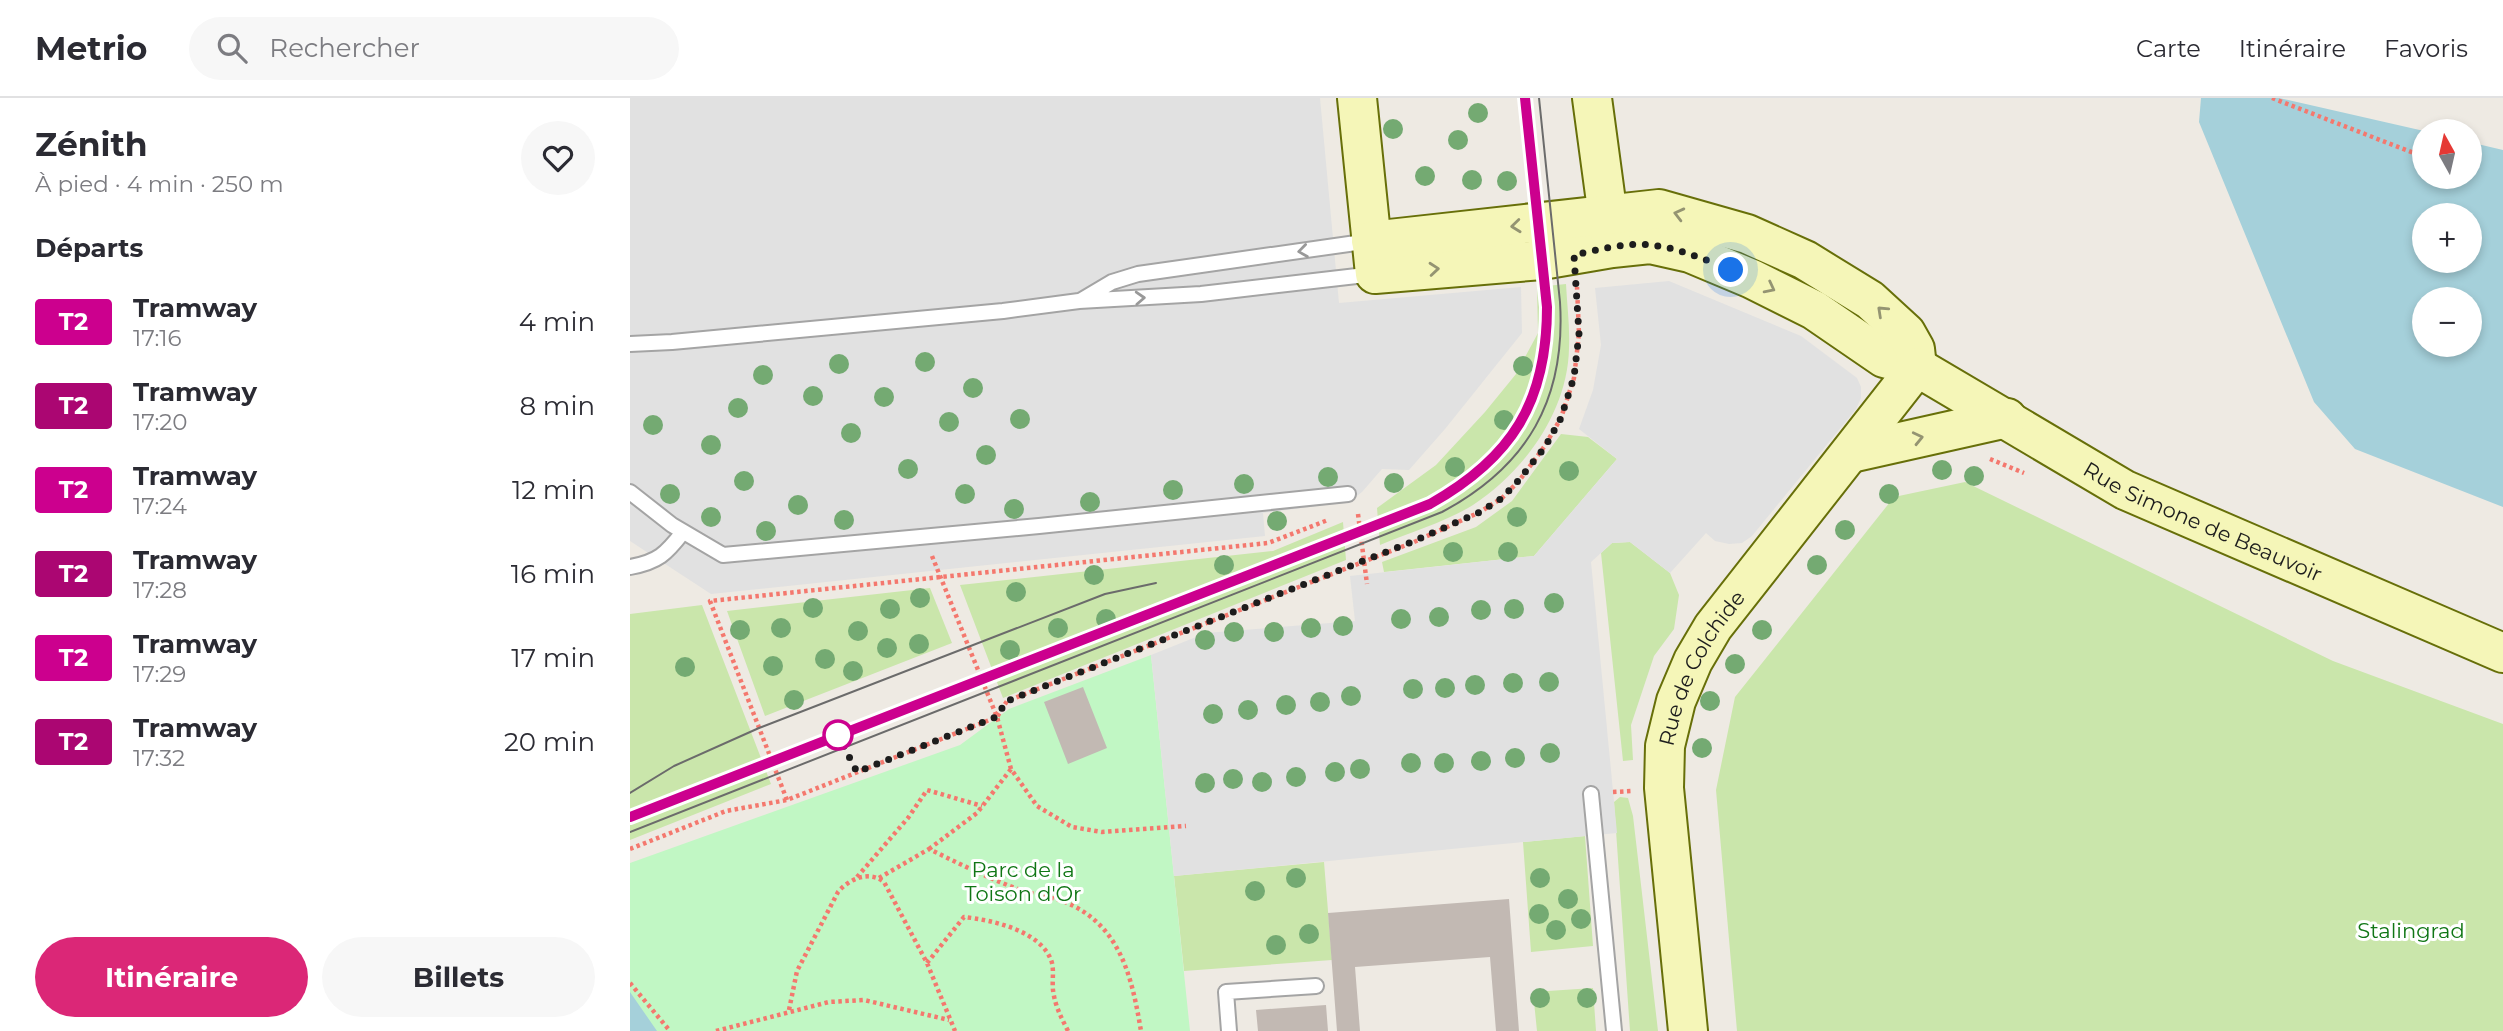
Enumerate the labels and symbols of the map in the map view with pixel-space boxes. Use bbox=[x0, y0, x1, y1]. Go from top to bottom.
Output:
north arrow bbox=[2412, 119, 2482, 189]
one-way arrow bbox=[1673, 207, 1685, 222]
one-way arrow bbox=[1510, 218, 1522, 233]
one-way arrow bbox=[1298, 243, 1309, 258]
your location bbox=[1713, 252, 1748, 287]
one-way arrow bbox=[1429, 262, 1440, 277]
one-way arrow bbox=[1763, 280, 1775, 294]
one-way arrow bbox=[1135, 290, 1146, 305]
one-way arrow bbox=[1877, 307, 1890, 319]
one-way arrow bbox=[1912, 432, 1924, 446]
street label: Rue Simone de Beauvoir bbox=[2079, 456, 2326, 586]
street label: Rue de Colchide bbox=[1653, 585, 1750, 748]
unlabelled marker bbox=[823, 720, 853, 750]
park label: Parc de la Toison d'Or bbox=[965, 857, 1082, 906]
park label: Stalingrad bbox=[2357, 918, 2465, 943]

